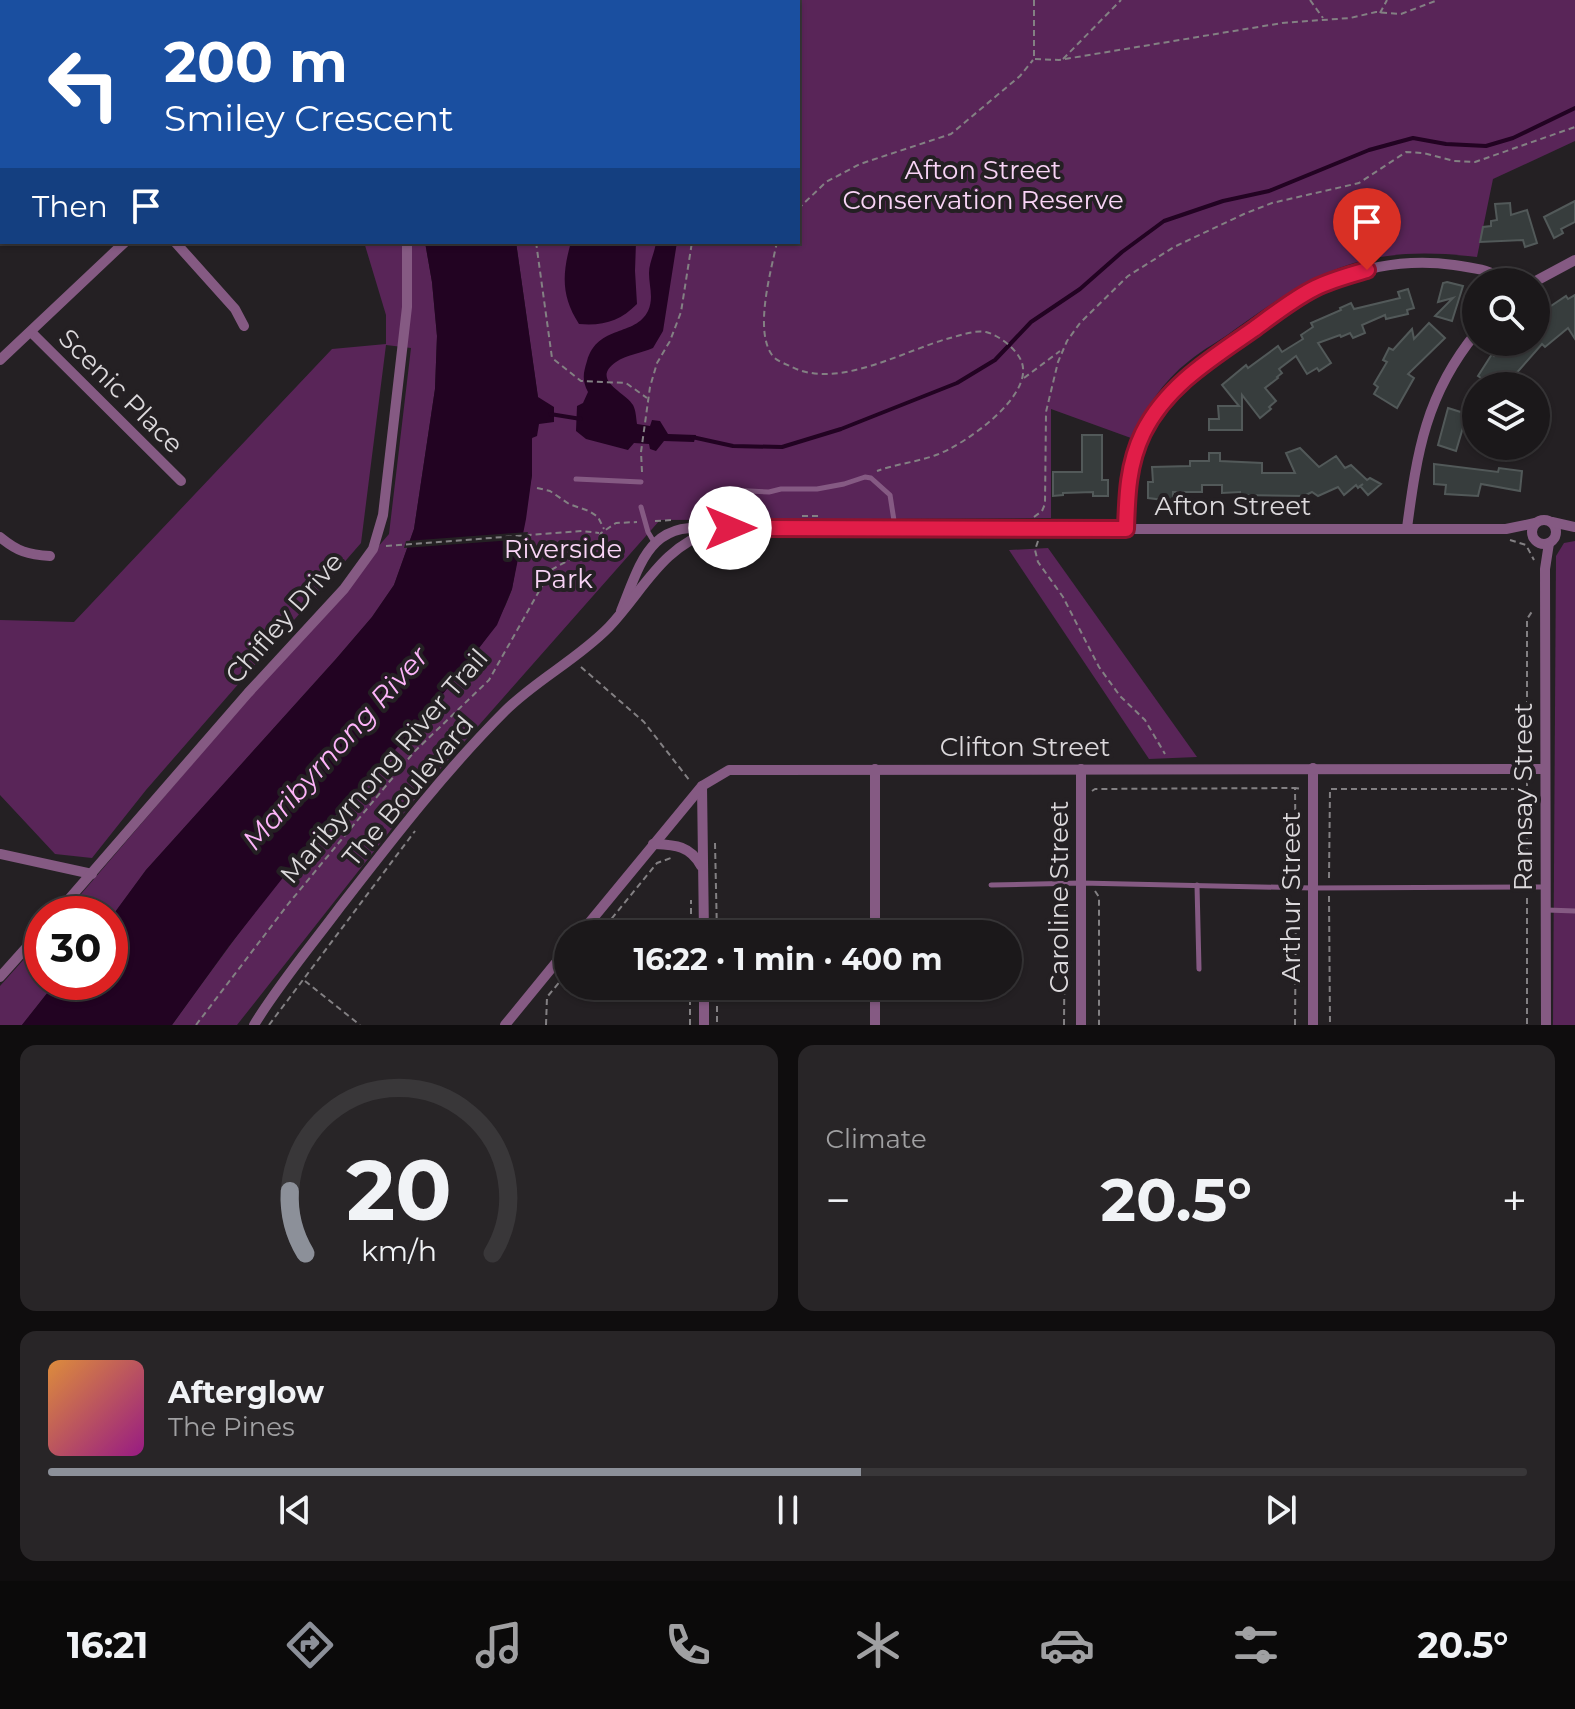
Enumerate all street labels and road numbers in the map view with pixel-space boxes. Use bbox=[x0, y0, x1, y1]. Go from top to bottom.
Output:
street label: Scenic Place bbox=[52, 322, 190, 460]
street label: Afton Street bbox=[1155, 490, 1311, 522]
street label: Chifley Drive bbox=[218, 546, 350, 690]
street label: Maribyrnong River Trail bbox=[273, 642, 495, 890]
street label: Ramsay Street bbox=[1507, 703, 1539, 891]
street label: The Boulevard bbox=[335, 709, 481, 873]
street label: Clifton Street bbox=[940, 731, 1110, 763]
street label: Caroline Street bbox=[1043, 801, 1075, 993]
street label: Arthur Street bbox=[1275, 812, 1307, 982]

